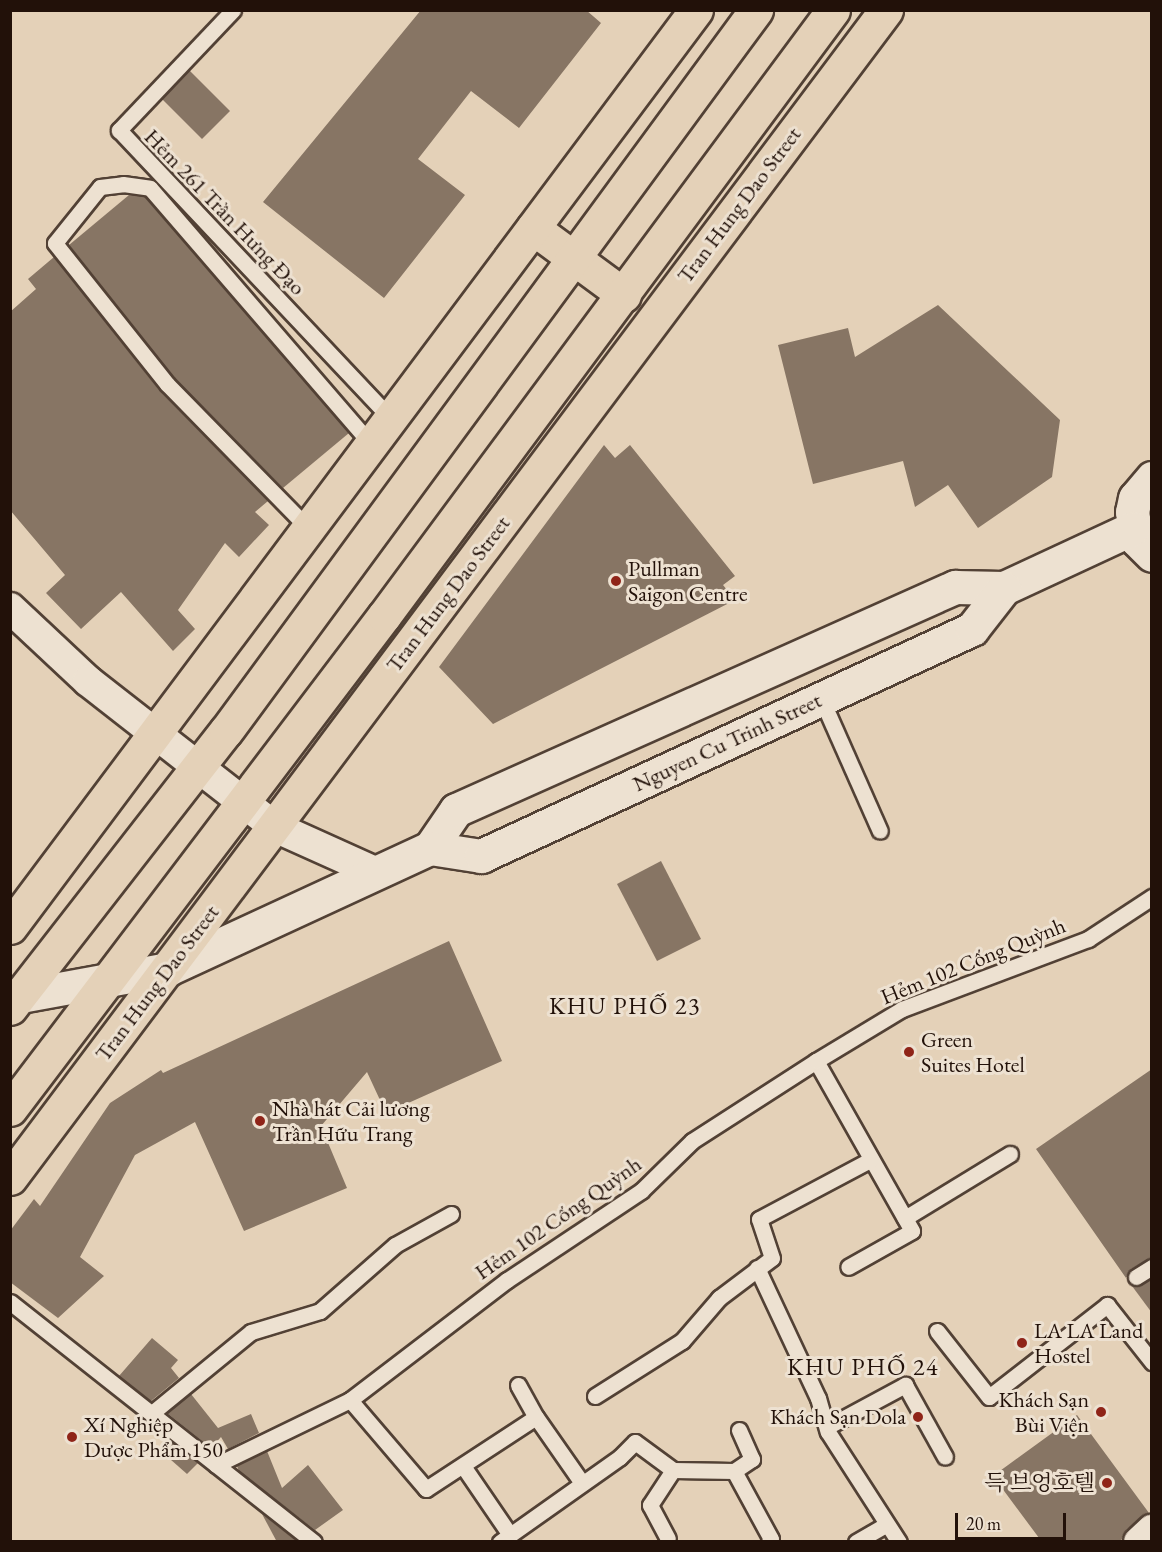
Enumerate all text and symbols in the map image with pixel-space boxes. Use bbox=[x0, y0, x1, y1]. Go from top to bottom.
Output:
street label: Tran Hung Dao Street bbox=[672, 122, 806, 288]
street label: Hẻm 261 Trần Hưng Đạo bbox=[139, 123, 311, 301]
street label: Tran Hung Dao Street bbox=[381, 511, 515, 677]
place label: Pullman Saigon Centre bbox=[628, 555, 748, 606]
marker: Pullman Saigon Centre bbox=[609, 574, 623, 588]
street label: Nguyen Cu Trinh Street bbox=[629, 687, 825, 797]
street label: Tran Hung Dao Street bbox=[90, 900, 224, 1066]
street label: Hẻm 102 Cống Quỳnh bbox=[877, 912, 1069, 1010]
district label: KHU PHỐ 23 bbox=[549, 992, 701, 1020]
place label: Green Suites Hotel bbox=[921, 1026, 1025, 1078]
marker: Green Suites Hotel bbox=[902, 1045, 916, 1059]
place label: Nhà hát Cải lương Trần Hữu Trang bbox=[272, 1095, 429, 1146]
marker: Nhà hát Cải lương Trần Hữu Trang bbox=[253, 1114, 267, 1128]
street label: Hẻm 102 Cống Quỳnh bbox=[470, 1151, 646, 1285]
place label: LA LA Land Hostel bbox=[1034, 1317, 1143, 1368]
marker: LA LA Land Hostel bbox=[1015, 1336, 1029, 1350]
district label: KHU PHỐ 24 bbox=[787, 1353, 939, 1381]
place label: Khách Sạn Bùi Viện bbox=[999, 1386, 1089, 1438]
place label: Khách Sạn Dola bbox=[770, 1404, 906, 1430]
marker: Khách Sạn Bùi Viện bbox=[1094, 1405, 1108, 1419]
marker: Khách Sạn Dola bbox=[911, 1410, 925, 1424]
place label: Xí Nghiệp Dược Phẩm 150 bbox=[84, 1411, 223, 1462]
marker: Xí Nghiệp Dược Phẩm 150 bbox=[65, 1430, 79, 1444]
place label: 득 브엉호텔 bbox=[984, 1470, 1095, 1496]
marker: 득 브엉호텔 bbox=[1100, 1476, 1114, 1490]
scale bar bbox=[958, 1501, 1069, 1539]
text: 20 m bbox=[966, 1512, 1001, 1535]

